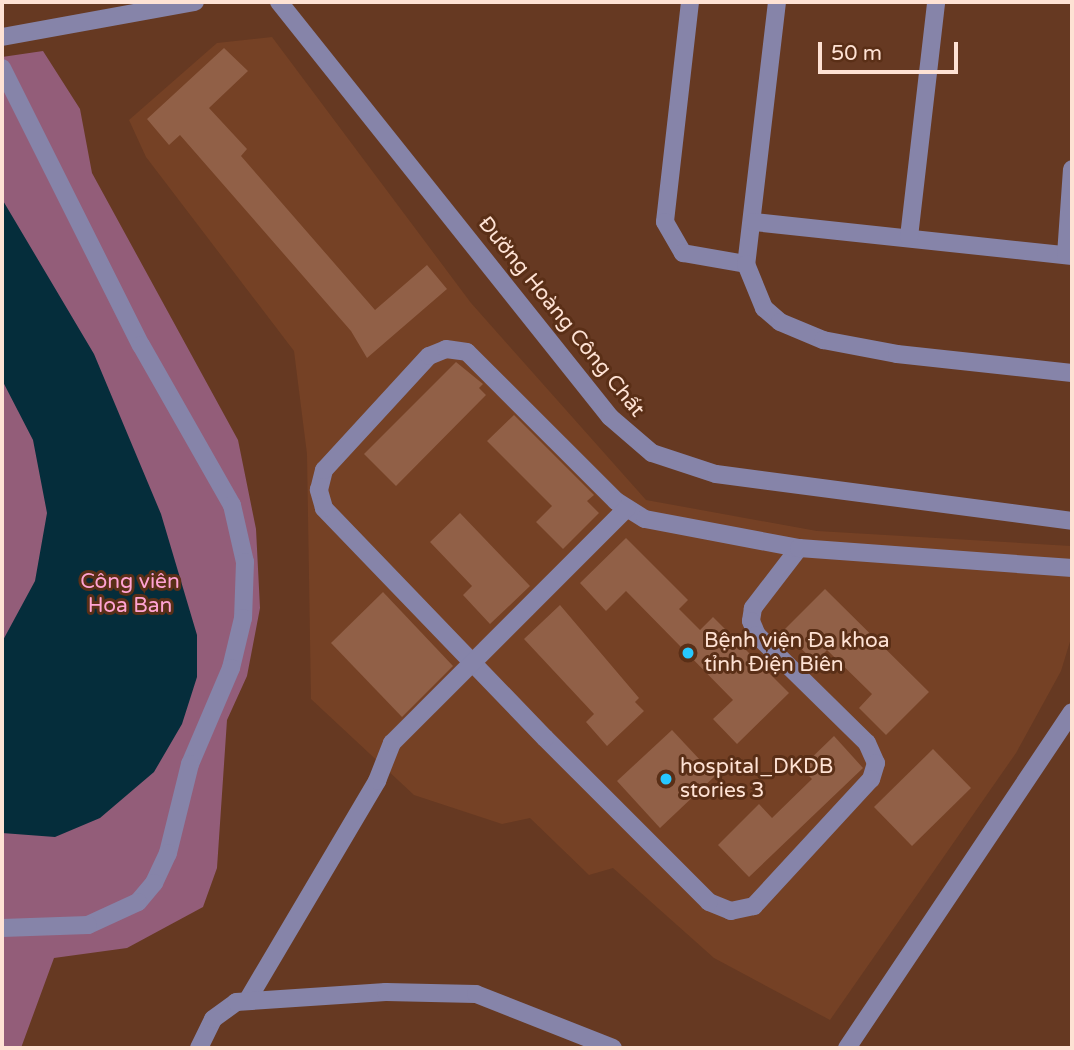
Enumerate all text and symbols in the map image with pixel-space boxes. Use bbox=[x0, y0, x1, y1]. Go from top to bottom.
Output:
scale bar bbox=[822, 28, 962, 72]
text: 50 m bbox=[831, 41, 882, 66]
street label: Đường Hoàng Công Chất bbox=[473, 212, 649, 422]
park label: Công viên Hoa Ban bbox=[80, 569, 180, 619]
place label: Bệnh viện Đa khoa tỉnh Điện Biên bbox=[704, 628, 890, 678]
marker: Bệnh viện Đa khoa tỉnh Điện Biên bbox=[678, 643, 698, 663]
place label: hospital_DKDB stories 3 bbox=[680, 754, 833, 804]
marker: hospital_DKDB stories 3 bbox=[658, 771, 674, 787]

